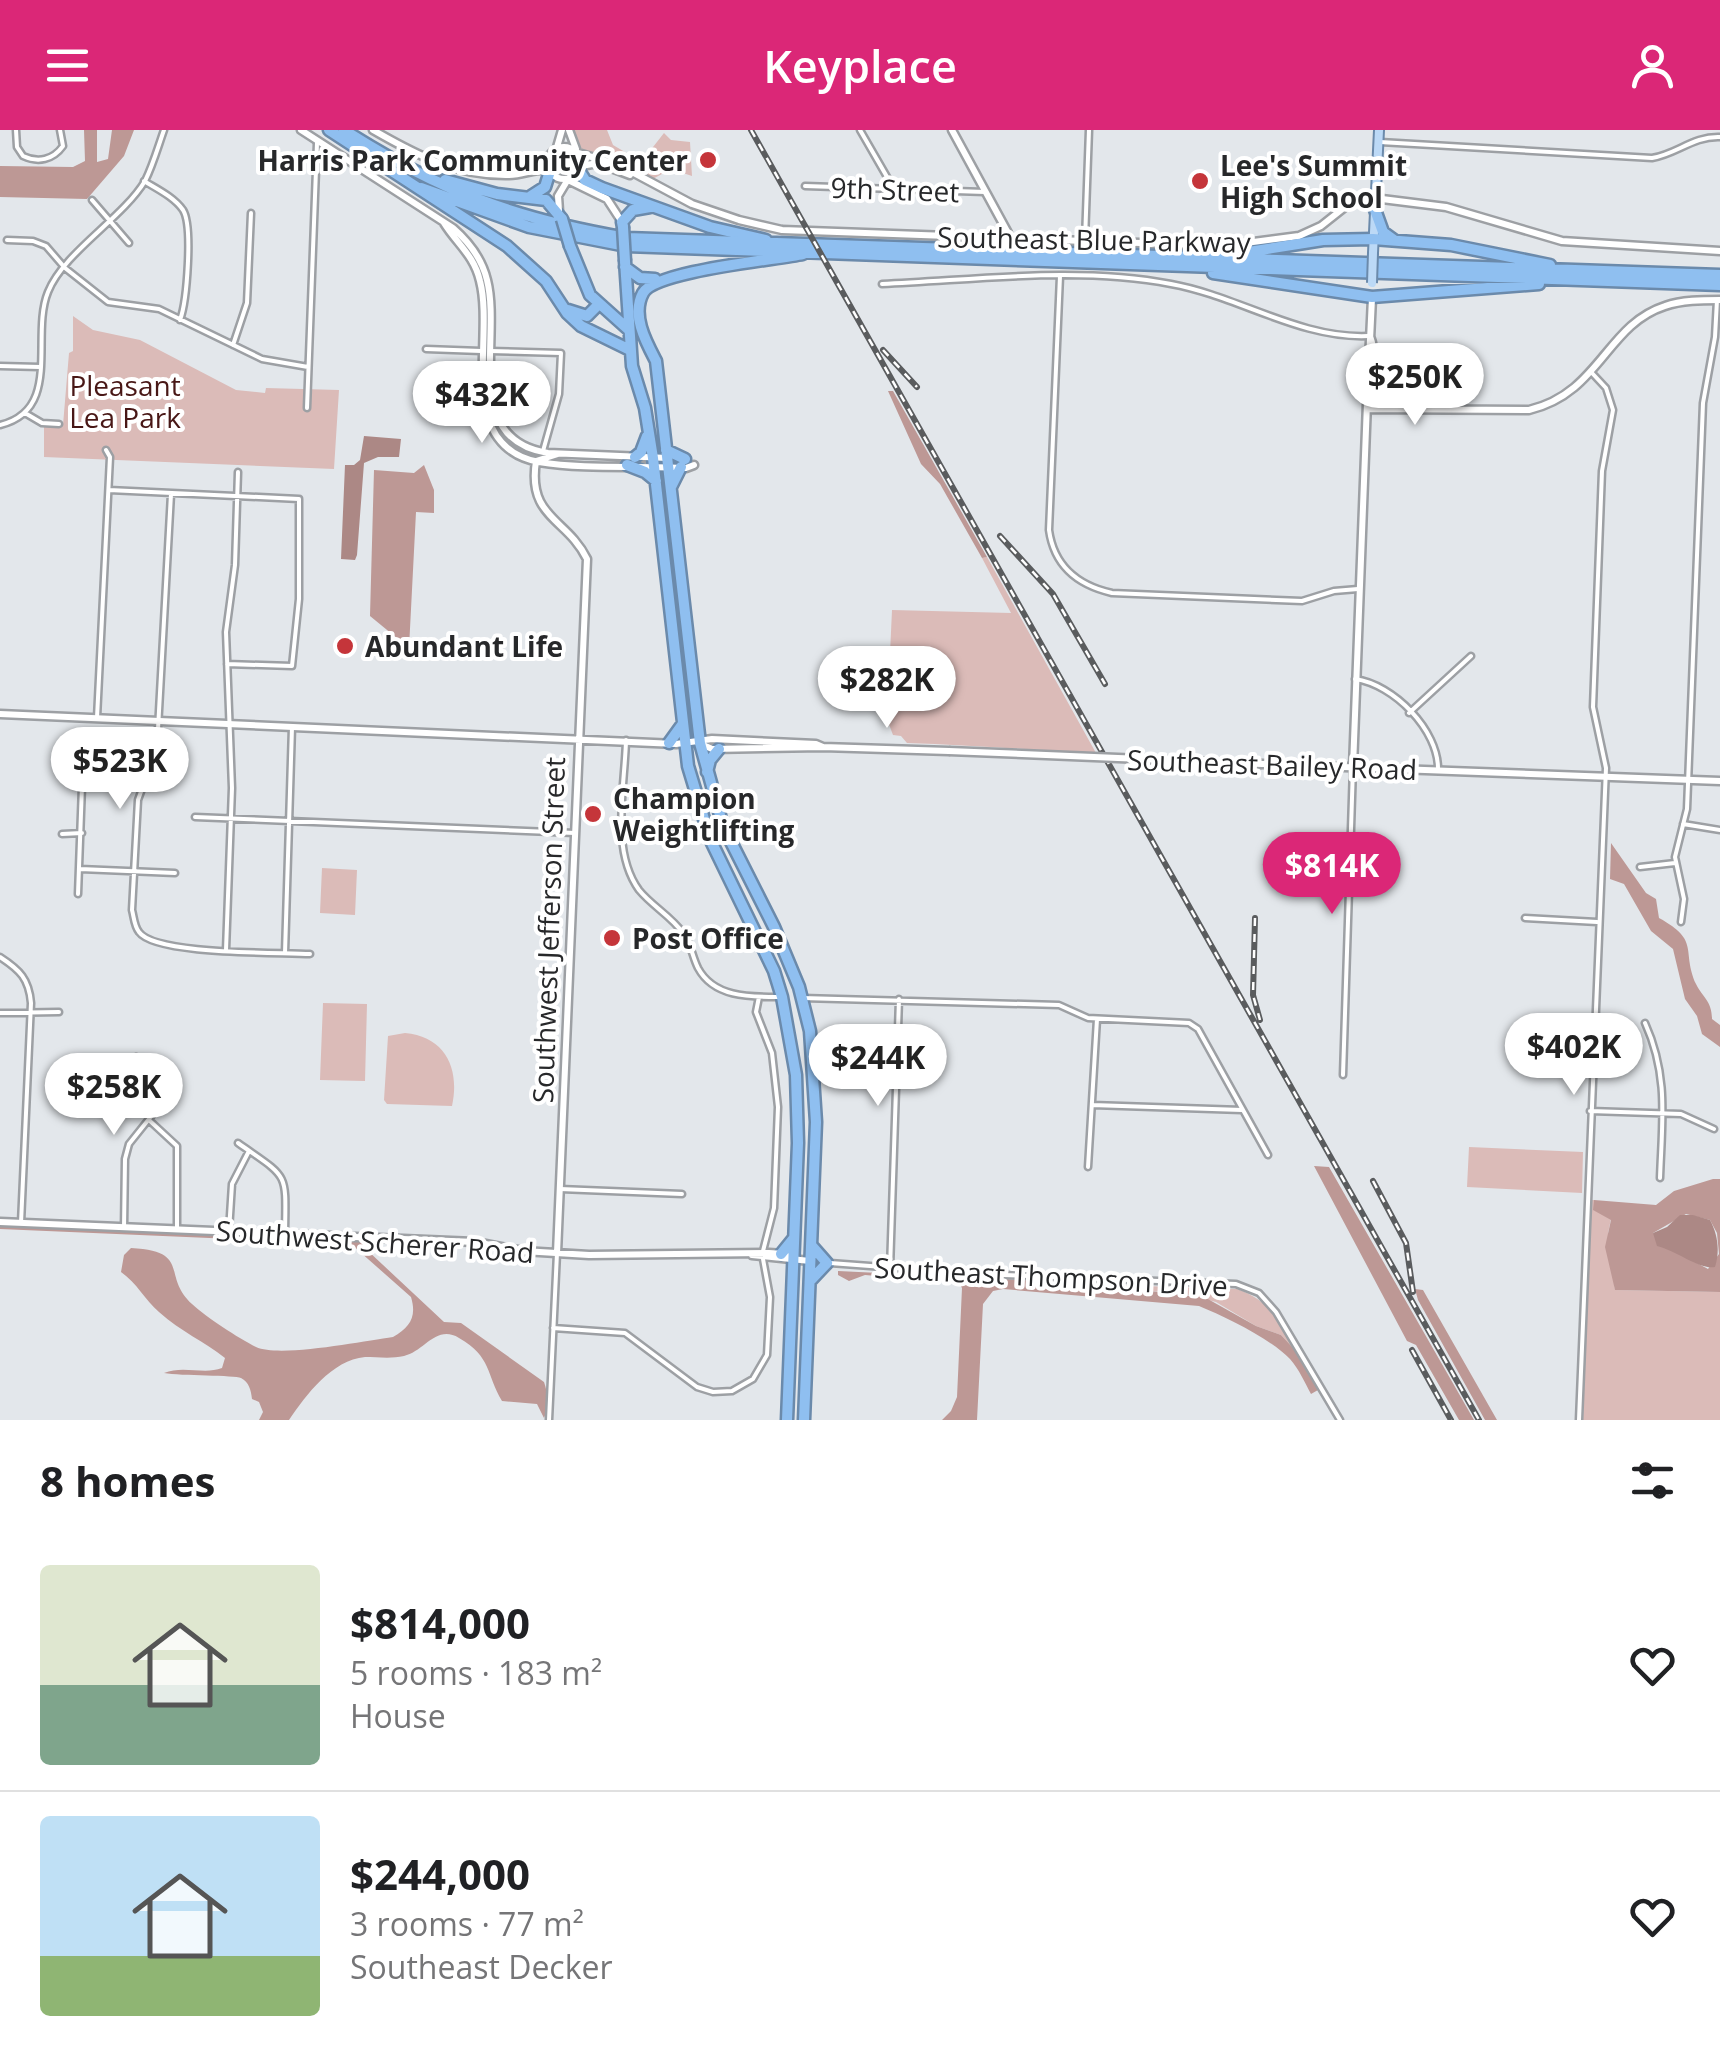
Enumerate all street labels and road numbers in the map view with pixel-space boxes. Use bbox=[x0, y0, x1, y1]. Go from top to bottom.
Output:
street label: 9th Street bbox=[830, 168, 960, 210]
street label: Southeast Blue Parkway bbox=[937, 217, 1252, 261]
street label: Southeast Bailey Road bbox=[1126, 740, 1418, 788]
street label: Southwest Jefferson Street bbox=[523, 756, 573, 1104]
street label: Southwest Scherer Road bbox=[215, 1211, 535, 1271]
street label: Southeast Thompson Drive bbox=[873, 1248, 1229, 1304]

